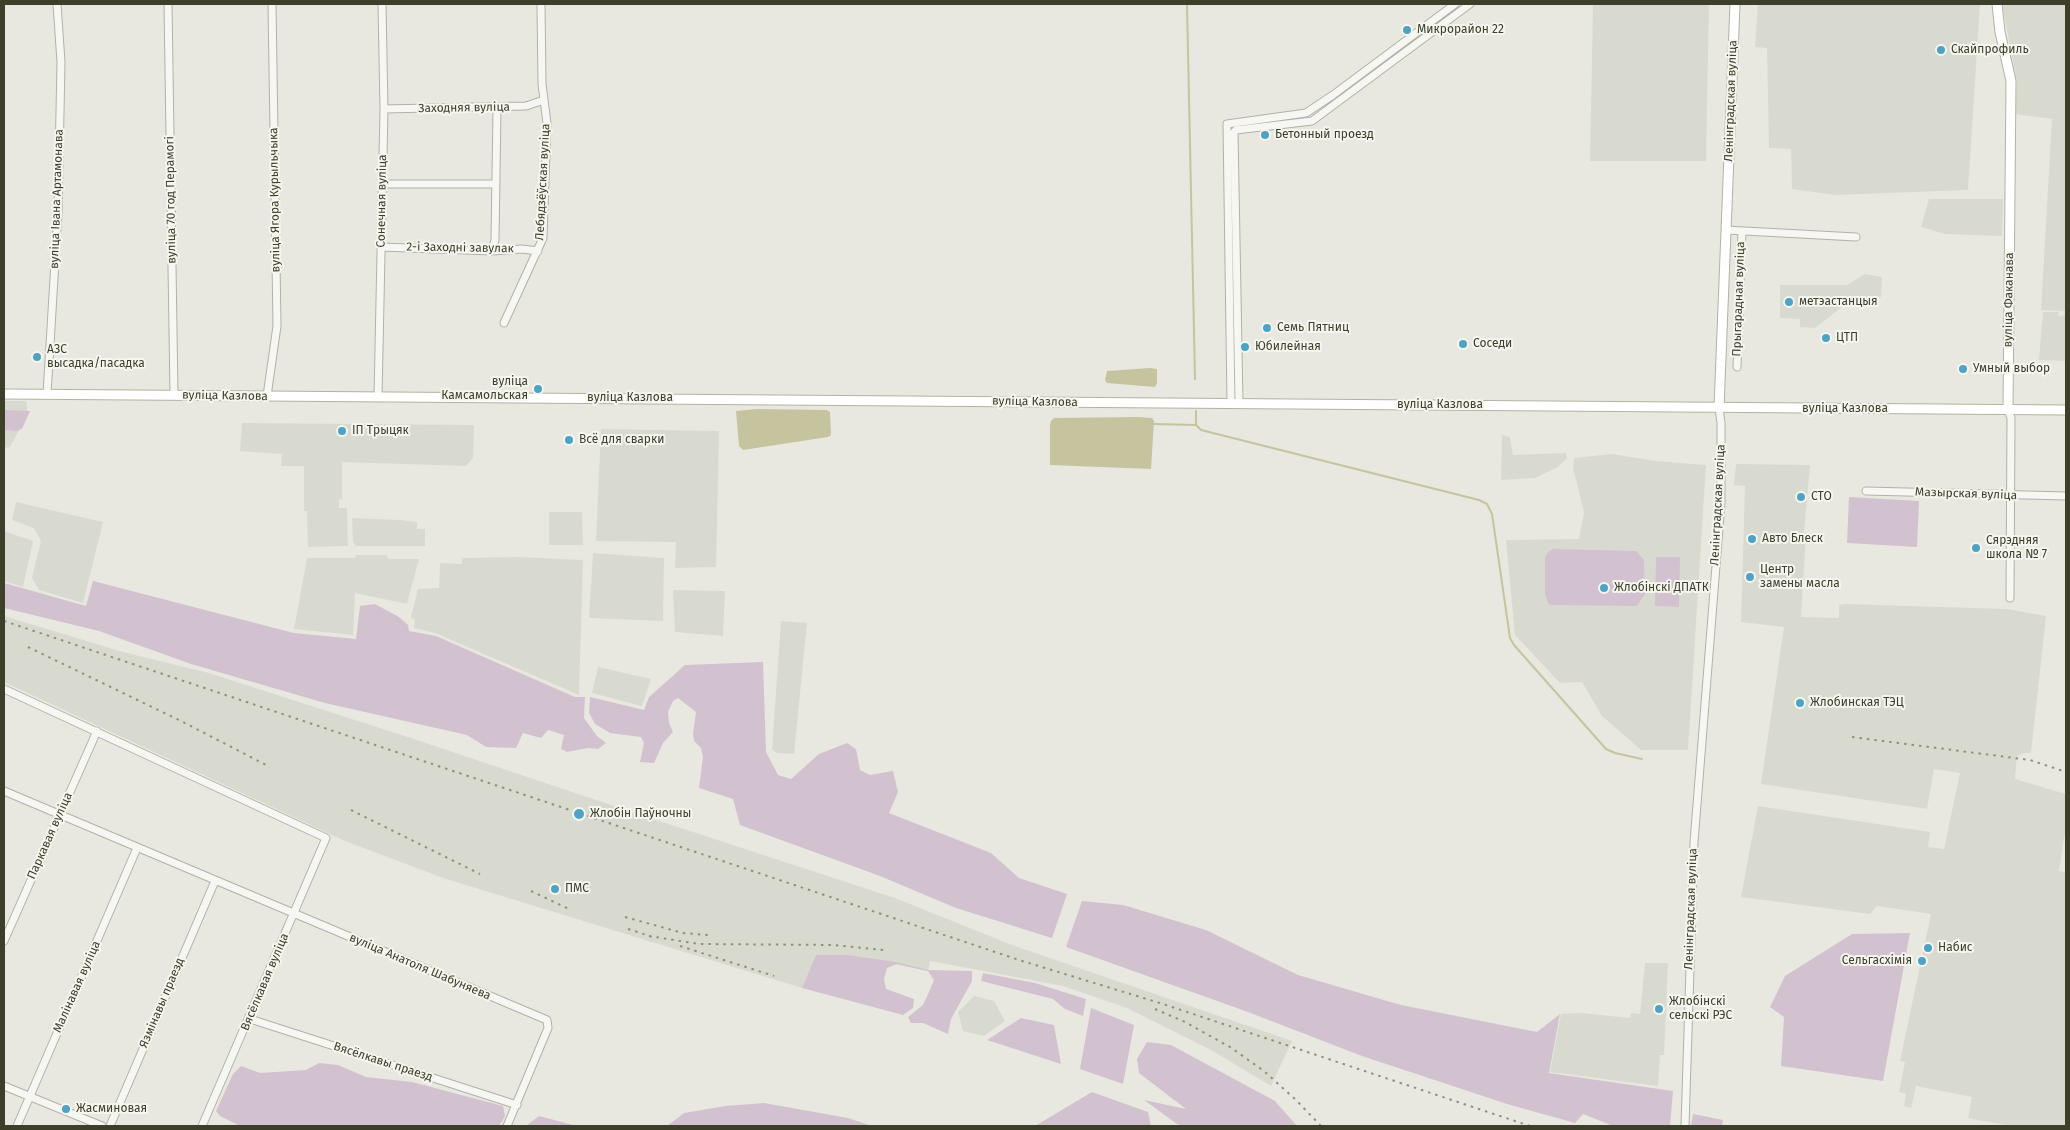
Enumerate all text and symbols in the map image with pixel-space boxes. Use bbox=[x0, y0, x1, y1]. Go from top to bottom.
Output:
place label: Микрорайон 22 bbox=[1417, 23, 1504, 37]
marker: Микрорайон 22 bbox=[1401, 24, 1413, 36]
street label: Ленінградская вуліца bbox=[1722, 40, 1740, 162]
place label: Скайпрофиль bbox=[1951, 43, 2029, 57]
marker: Скайпрофиль bbox=[1935, 44, 1947, 56]
street label: Заходняя вуліца bbox=[418, 100, 510, 116]
street label: Лебядзёўская вуліца bbox=[533, 123, 553, 241]
street label: вуліца Ягора Курыльчыка bbox=[267, 127, 283, 273]
place label: Бетонный проезд bbox=[1275, 128, 1374, 142]
street label: вуліца Івана Артамонава bbox=[47, 129, 67, 269]
marker: Бетонный проезд bbox=[1259, 129, 1271, 141]
street label: вуліца 70 год Перамогі bbox=[163, 136, 179, 264]
street label: Сонечная вуліца bbox=[374, 154, 390, 248]
street label: 2-і Заходні завулак bbox=[406, 240, 514, 256]
street label: Прыгарадная вуліца bbox=[1730, 241, 1748, 357]
street label: вуліца Факанава bbox=[2001, 252, 2017, 348]
place label: метэастанцыя bbox=[1799, 295, 1878, 309]
marker: метэастанцыя bbox=[1783, 296, 1795, 308]
place label: Семь Пятниц bbox=[1277, 321, 1349, 335]
marker: Семь Пятниц bbox=[1261, 322, 1273, 334]
place label: ЦТП bbox=[1836, 331, 1858, 345]
marker: ЦТП bbox=[1820, 332, 1832, 344]
place label: Соседи bbox=[1473, 337, 1512, 351]
marker: Соседи bbox=[1457, 338, 1469, 350]
place label: Юбилейная bbox=[1255, 340, 1321, 354]
marker: Юбилейная bbox=[1239, 341, 1251, 353]
place label: АЗС высадка/пасадка bbox=[47, 343, 145, 371]
marker: АЗС высадка/пасадка bbox=[31, 351, 43, 363]
place label: Умный выбор bbox=[1973, 362, 2050, 376]
marker: Умный выбор bbox=[1957, 363, 1969, 375]
place label: вуліца Камсамольская bbox=[441, 375, 528, 403]
marker: вуліца Камсамольская bbox=[532, 383, 544, 395]
street label: вуліца Казлова bbox=[182, 388, 268, 404]
street label: вуліца Казлова bbox=[587, 391, 673, 405]
street label: вуліца Казлова bbox=[992, 394, 1078, 410]
street label: вуліца Казлова bbox=[1397, 398, 1483, 412]
street label: вуліца Казлова bbox=[1802, 402, 1888, 416]
place label: ІП Трыцяк bbox=[352, 424, 409, 438]
marker: ІП Трыцяк bbox=[336, 425, 348, 437]
place label: Всё для сварки bbox=[579, 433, 664, 447]
marker: Всё для сварки bbox=[563, 434, 575, 446]
street label: Ленінградская вуліца bbox=[1708, 444, 1728, 566]
street label: Мазырская вуліца bbox=[1915, 485, 2017, 503]
place label: СТО bbox=[1811, 490, 1832, 504]
marker: СТО bbox=[1795, 491, 1807, 503]
place label: Авто Блеск bbox=[1762, 532, 1823, 546]
marker: Авто Блеск bbox=[1746, 533, 1758, 545]
place label: Сярэдняя школа № 7 bbox=[1986, 534, 2047, 562]
marker: Сярэдняя школа № 7 bbox=[1970, 542, 1982, 554]
place label: Центр замены масла bbox=[1760, 563, 1840, 591]
marker: Центр замены масла bbox=[1744, 571, 1756, 583]
place label: Жлобінскі ДПАТК bbox=[1614, 581, 1709, 595]
marker: Жлобінскі ДПАТК bbox=[1598, 582, 1610, 594]
place label: Жлобинская ТЭЦ bbox=[1810, 696, 1904, 710]
marker: Жлобинская ТЭЦ bbox=[1794, 697, 1806, 709]
street label: Паркавая вуліца bbox=[24, 790, 76, 882]
marker: Жлобін Паўночны bbox=[572, 807, 586, 821]
place label: Жлобін Паўночны bbox=[590, 807, 691, 821]
street label: Ленінградская вуліца bbox=[1682, 848, 1700, 970]
place label: ПМС bbox=[565, 882, 589, 896]
marker: ПМС bbox=[549, 883, 561, 895]
street label: Вясёлкавая вуліца bbox=[238, 931, 292, 1033]
street label: вуліца Анатоля Шабуняева bbox=[347, 931, 493, 1003]
street label: Малінавая вуліца bbox=[50, 939, 104, 1035]
place label: Набис bbox=[1938, 941, 1973, 955]
marker: Набис bbox=[1922, 942, 1934, 954]
place label: Сельгасхімія bbox=[1842, 954, 1912, 968]
marker: Сельгасхімія bbox=[1916, 955, 1928, 967]
street label: Язмінавы праезд bbox=[137, 956, 187, 1050]
place label: Жлобінскі сельскі РЭС bbox=[1669, 995, 1732, 1023]
marker: Жлобінскі сельскі РЭС bbox=[1653, 1003, 1665, 1015]
street label: Вясёлкавы праезд bbox=[332, 1039, 434, 1085]
place label: Жасминовая bbox=[76, 1102, 147, 1116]
marker: Жасминовая bbox=[60, 1103, 72, 1115]

